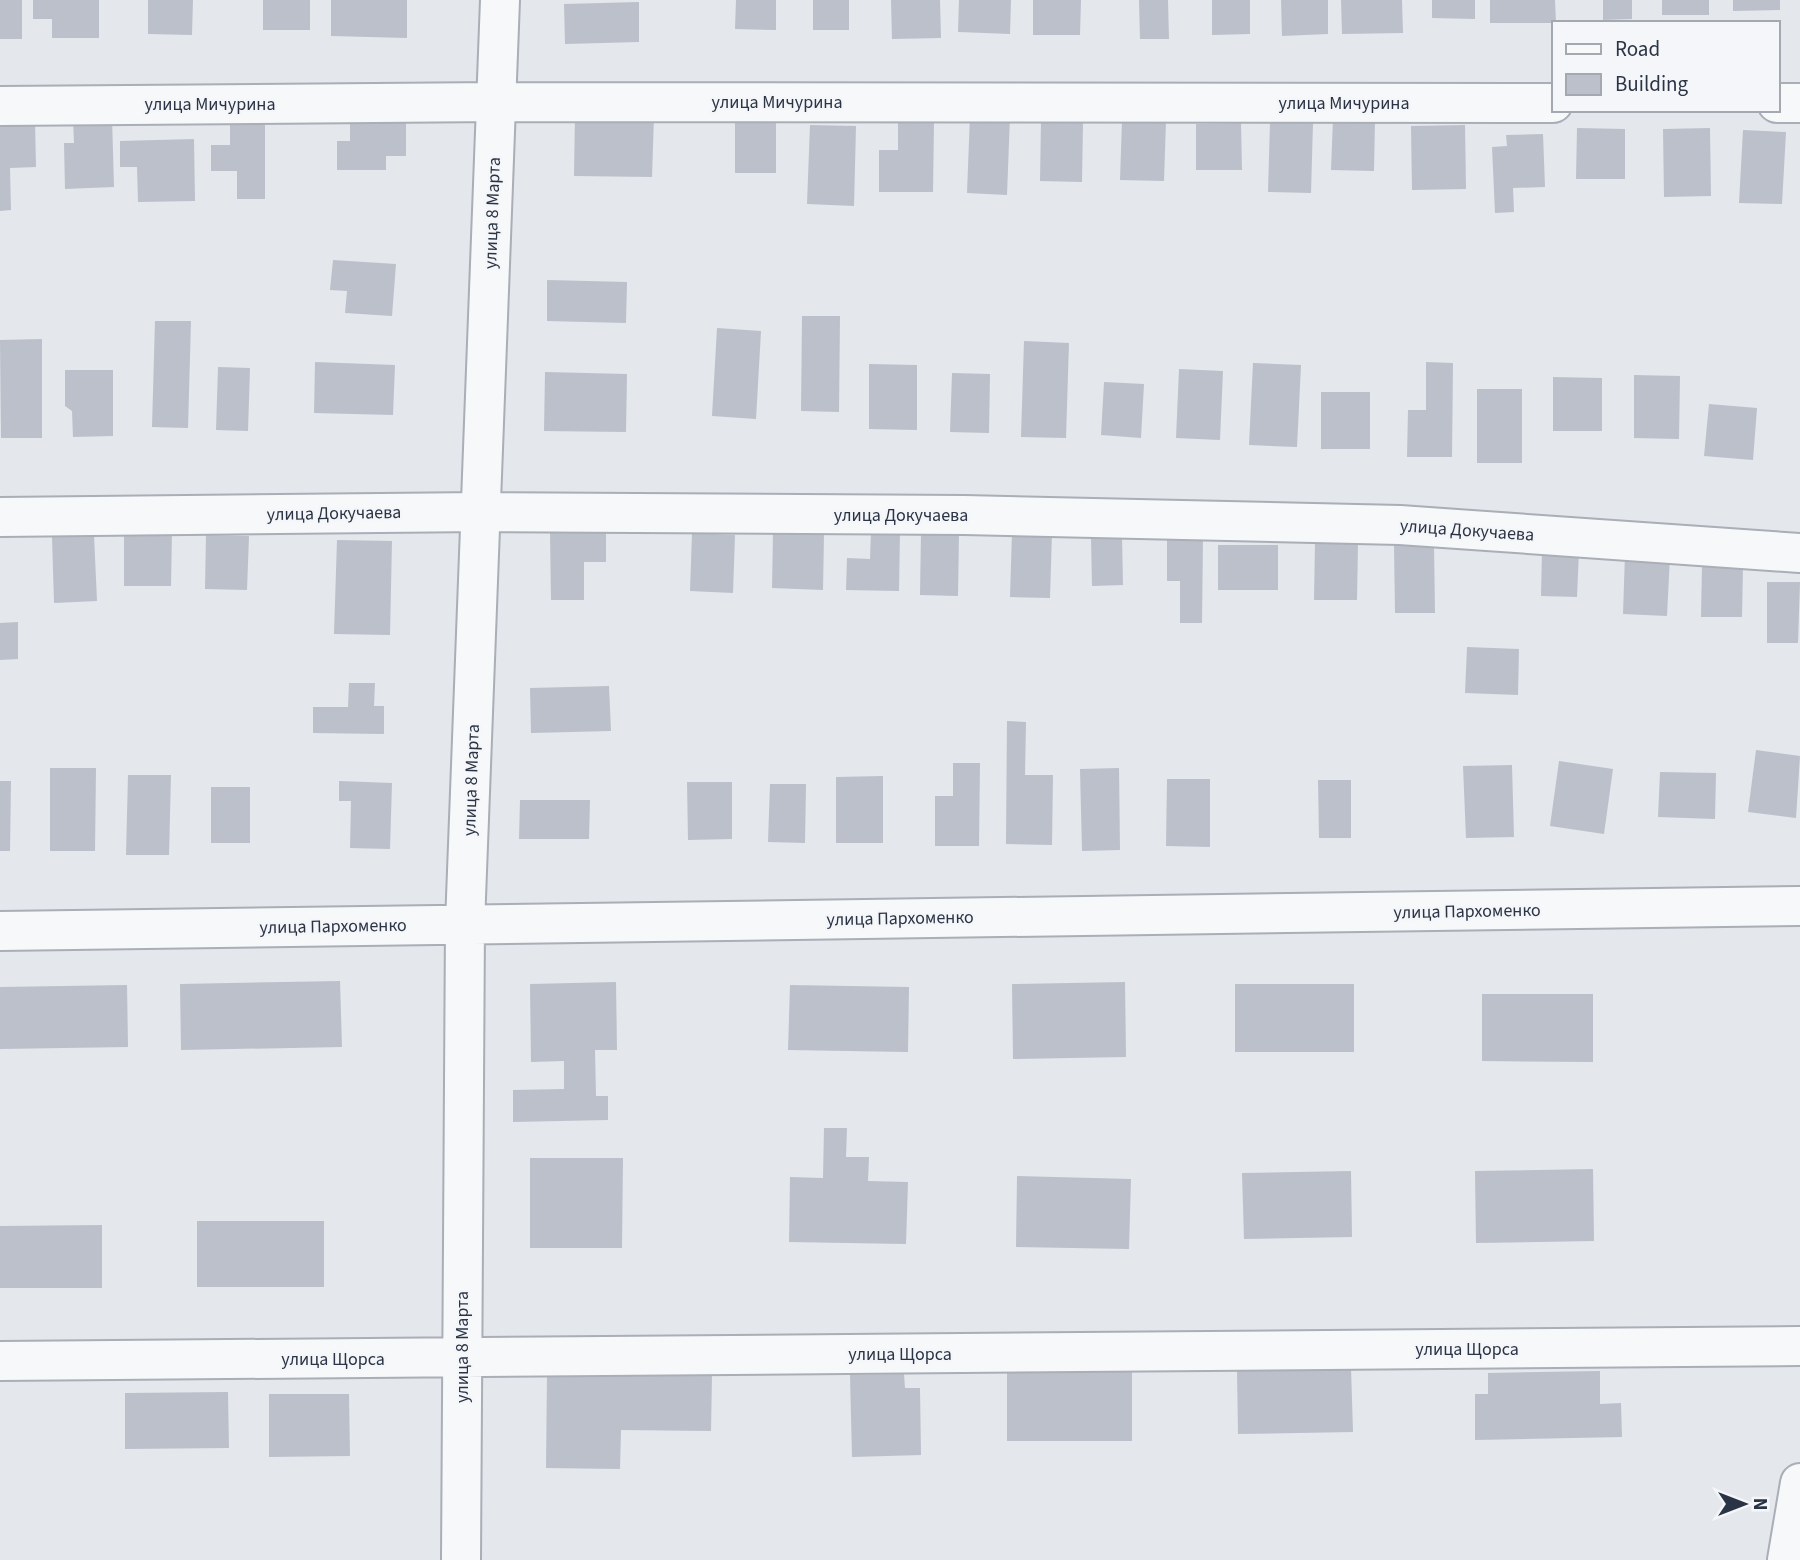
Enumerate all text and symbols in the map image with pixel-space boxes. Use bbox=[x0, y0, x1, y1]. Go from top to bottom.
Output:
legend bbox=[1552, 21, 1779, 112]
text: Road bbox=[1615, 34, 1660, 64]
text: Building bbox=[1615, 69, 1689, 99]
street label: улица Мичурина bbox=[711, 90, 843, 115]
street label: улица Мичурина bbox=[1278, 91, 1410, 116]
street label: улица Мичурина bbox=[144, 92, 276, 117]
street label: улица 8 Марта bbox=[478, 157, 507, 269]
street label: улица Докучаева bbox=[266, 500, 402, 527]
street label: улица Докучаева bbox=[834, 503, 968, 528]
street label: улица Докучаева bbox=[1399, 513, 1535, 548]
street label: улица 8 Марта bbox=[457, 724, 486, 836]
street label: улица Пархоменко bbox=[1393, 898, 1541, 925]
street label: улица Пархоменко bbox=[826, 905, 974, 932]
street label: улица Пархоменко bbox=[259, 913, 407, 940]
street label: улица 8 Марта bbox=[450, 1291, 475, 1403]
street label: улица Щорса bbox=[1415, 1337, 1519, 1362]
street label: улица Щорса bbox=[848, 1342, 952, 1367]
street label: улица Щорса bbox=[281, 1347, 385, 1372]
north arrow bbox=[1709, 1469, 1779, 1539]
text: N bbox=[1746, 1498, 1773, 1510]

